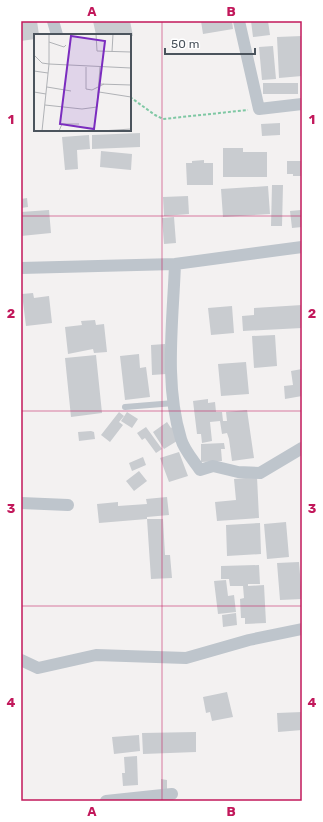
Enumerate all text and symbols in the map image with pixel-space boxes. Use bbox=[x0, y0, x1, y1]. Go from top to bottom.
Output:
text: A bbox=[87, 4, 97, 19]
text: B bbox=[226, 4, 236, 19]
scale bar bbox=[165, 30, 255, 56]
inset map bbox=[34, 34, 131, 131]
text: 50 m bbox=[171, 37, 199, 51]
text: 1 bbox=[8, 112, 14, 127]
text: 1 bbox=[309, 112, 315, 127]
text: 2 bbox=[7, 306, 15, 321]
text: 2 bbox=[308, 306, 316, 321]
text: 3 bbox=[7, 501, 16, 516]
text: 3 bbox=[308, 501, 317, 516]
text: 4 bbox=[7, 695, 16, 710]
text: 4 bbox=[308, 695, 317, 710]
text: A bbox=[87, 804, 97, 819]
text: B bbox=[226, 804, 236, 819]

